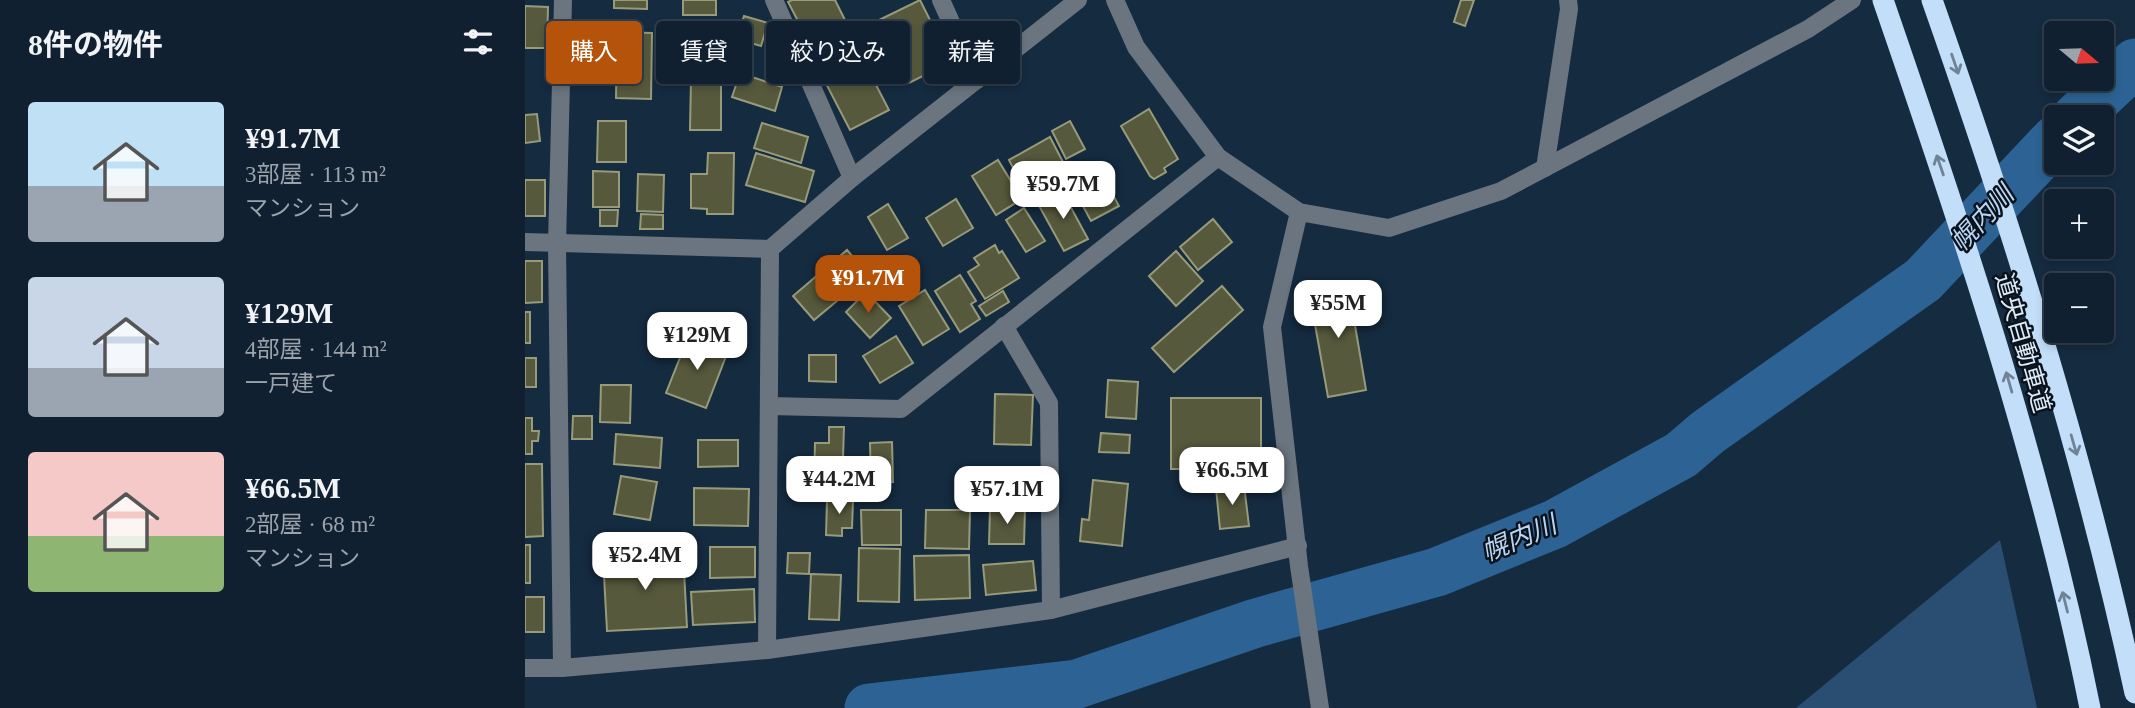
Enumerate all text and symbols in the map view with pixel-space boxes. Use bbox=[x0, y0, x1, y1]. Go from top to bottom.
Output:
chip: 購入 bbox=[546, 21, 642, 84]
chip: 賃貸 bbox=[656, 21, 752, 84]
chip: 絞り込み bbox=[766, 21, 910, 84]
chip: 新着 bbox=[924, 21, 1020, 84]
north arrow bbox=[2044, 21, 2114, 91]
map controls bbox=[2044, 21, 2114, 343]
icon: filters bbox=[459, 23, 497, 61]
text: 8件の物件 bbox=[28, 28, 163, 61]
one-way arrow bbox=[1950, 53, 1962, 75]
button: layers bbox=[2044, 105, 2114, 175]
text: ¥91.7M bbox=[245, 121, 341, 154]
icon: home bbox=[84, 130, 168, 214]
one-way arrow bbox=[1933, 155, 1945, 177]
text: 3部屋 · 113 m² bbox=[245, 162, 386, 187]
pin: ¥59.7M bbox=[1006, 162, 1120, 221]
text: ¥59.7M bbox=[1026, 171, 1100, 196]
water label: 幌内川 bbox=[1945, 178, 2022, 257]
button: + bbox=[2044, 189, 2114, 259]
text: マンション bbox=[245, 196, 360, 221]
pin: ¥91.7M bbox=[811, 256, 925, 315]
text: ¥91.7M bbox=[831, 265, 905, 290]
street label: 道央自動車道 bbox=[1991, 270, 2055, 416]
button: − bbox=[2044, 273, 2114, 343]
pin: ¥55M bbox=[1297, 280, 1379, 340]
text: ¥55M bbox=[1310, 290, 1366, 315]
text: ¥129M bbox=[245, 296, 333, 329]
icon: home bbox=[84, 305, 168, 389]
pin: ¥129M bbox=[648, 312, 746, 372]
text: ¥129M bbox=[663, 322, 731, 347]
text: 4部屋 · 144 m² bbox=[245, 337, 387, 362]
text: 一戸建て bbox=[245, 371, 337, 396]
one-way arrow bbox=[2001, 371, 2014, 393]
one-way arrow bbox=[2069, 434, 2082, 456]
pin: ¥66.5M bbox=[1175, 448, 1289, 507]
pin: ¥44.2M bbox=[782, 456, 896, 516]
text: ¥66.5M bbox=[1195, 457, 1269, 482]
text: ¥44.2M bbox=[802, 466, 876, 491]
pin: ¥57.1M bbox=[950, 466, 1064, 526]
text: ¥66.5M bbox=[245, 471, 341, 504]
text: ¥57.1M bbox=[970, 476, 1044, 501]
icon: home bbox=[84, 480, 168, 564]
water label: 幌内川 bbox=[1478, 509, 1564, 567]
text: 2部屋 · 68 m² bbox=[245, 512, 375, 537]
pin: ¥52.4M bbox=[588, 532, 702, 592]
text: ¥52.4M bbox=[608, 542, 682, 567]
text: マンション bbox=[245, 546, 360, 571]
one-way arrow bbox=[2058, 592, 2071, 614]

